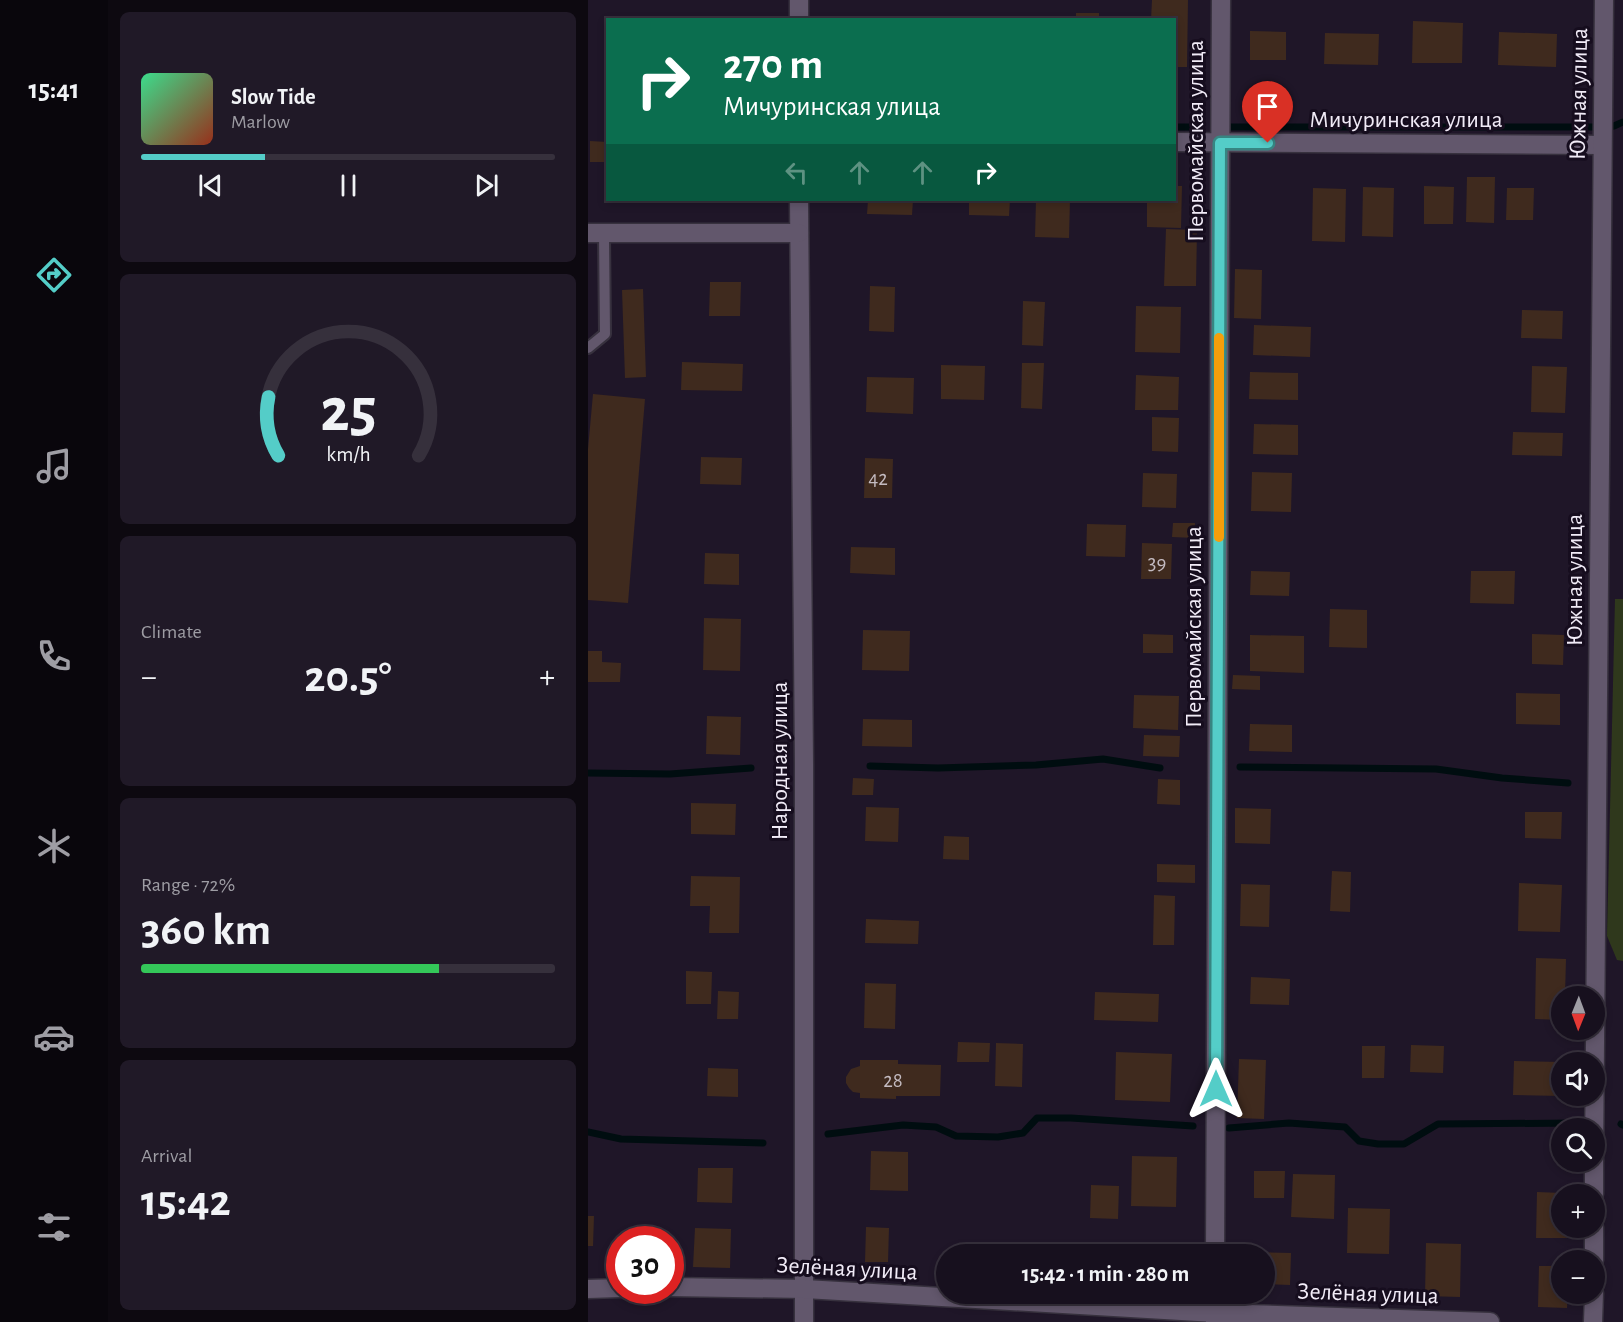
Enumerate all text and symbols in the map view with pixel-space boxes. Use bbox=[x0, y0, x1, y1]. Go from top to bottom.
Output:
street label: Южная улица bbox=[1566, 28, 1592, 160]
street label: Первомайская улица bbox=[1184, 40, 1208, 242]
icon: right bbox=[624, 42, 702, 120]
text: 270 m bbox=[723, 44, 823, 86]
text: 15:41 bbox=[29, 76, 79, 103]
pin bbox=[1242, 81, 1293, 143]
text: Slow Tide bbox=[231, 86, 316, 108]
icon: arrive bbox=[1251, 90, 1284, 123]
text: Мичуринская улица bbox=[723, 93, 941, 120]
street label: Мичуринская улица bbox=[1309, 108, 1503, 132]
text: Marlow bbox=[231, 112, 290, 132]
icon: left bbox=[780, 156, 813, 189]
icon: ahead bbox=[843, 156, 876, 189]
icon: ahead bbox=[906, 156, 939, 189]
icon: right bbox=[969, 156, 1002, 189]
icon: previous bbox=[194, 169, 227, 202]
icon: pause bbox=[332, 169, 365, 202]
icon: next bbox=[470, 169, 503, 202]
icon: directions bbox=[33, 254, 75, 296]
text: 25 bbox=[320, 380, 376, 442]
text: km/h bbox=[326, 444, 370, 465]
icon: music bbox=[33, 445, 75, 487]
house number: 42 bbox=[868, 468, 888, 489]
street label: Южная улица bbox=[1563, 514, 1587, 646]
street label: Первомайская улица bbox=[1182, 526, 1206, 728]
house number: 39 bbox=[1148, 552, 1166, 573]
text: Climate bbox=[141, 622, 202, 642]
icon: phone bbox=[33, 635, 75, 677]
text: 20.5° bbox=[304, 655, 392, 700]
text: − bbox=[141, 661, 157, 694]
text: + bbox=[539, 661, 555, 694]
street label: Народная улица bbox=[768, 682, 792, 840]
icon: climate bbox=[33, 825, 75, 867]
text: Range · 72% bbox=[141, 875, 235, 895]
text: 360 km bbox=[141, 908, 271, 953]
north arrow bbox=[1551, 986, 1605, 1040]
map controls bbox=[1551, 986, 1605, 1304]
icon: car bbox=[33, 1016, 75, 1058]
button: sound bbox=[1551, 1052, 1605, 1106]
position arrow bbox=[1184, 1057, 1248, 1121]
house number: 28 bbox=[883, 1070, 903, 1091]
button: search bbox=[1551, 1118, 1605, 1172]
text: Arrival bbox=[141, 1146, 192, 1166]
text: 15:42 bbox=[141, 1179, 231, 1224]
button: + bbox=[1551, 1184, 1605, 1238]
icon: filters bbox=[33, 1206, 75, 1248]
speed limit sign: 30 bbox=[606, 1226, 684, 1304]
button: − bbox=[1551, 1250, 1605, 1304]
street label: Зелёная улица bbox=[776, 1253, 918, 1285]
text: 15:42 · 1 min · 280 m bbox=[1022, 1263, 1189, 1285]
street label: Зелёная улица bbox=[1297, 1280, 1439, 1308]

